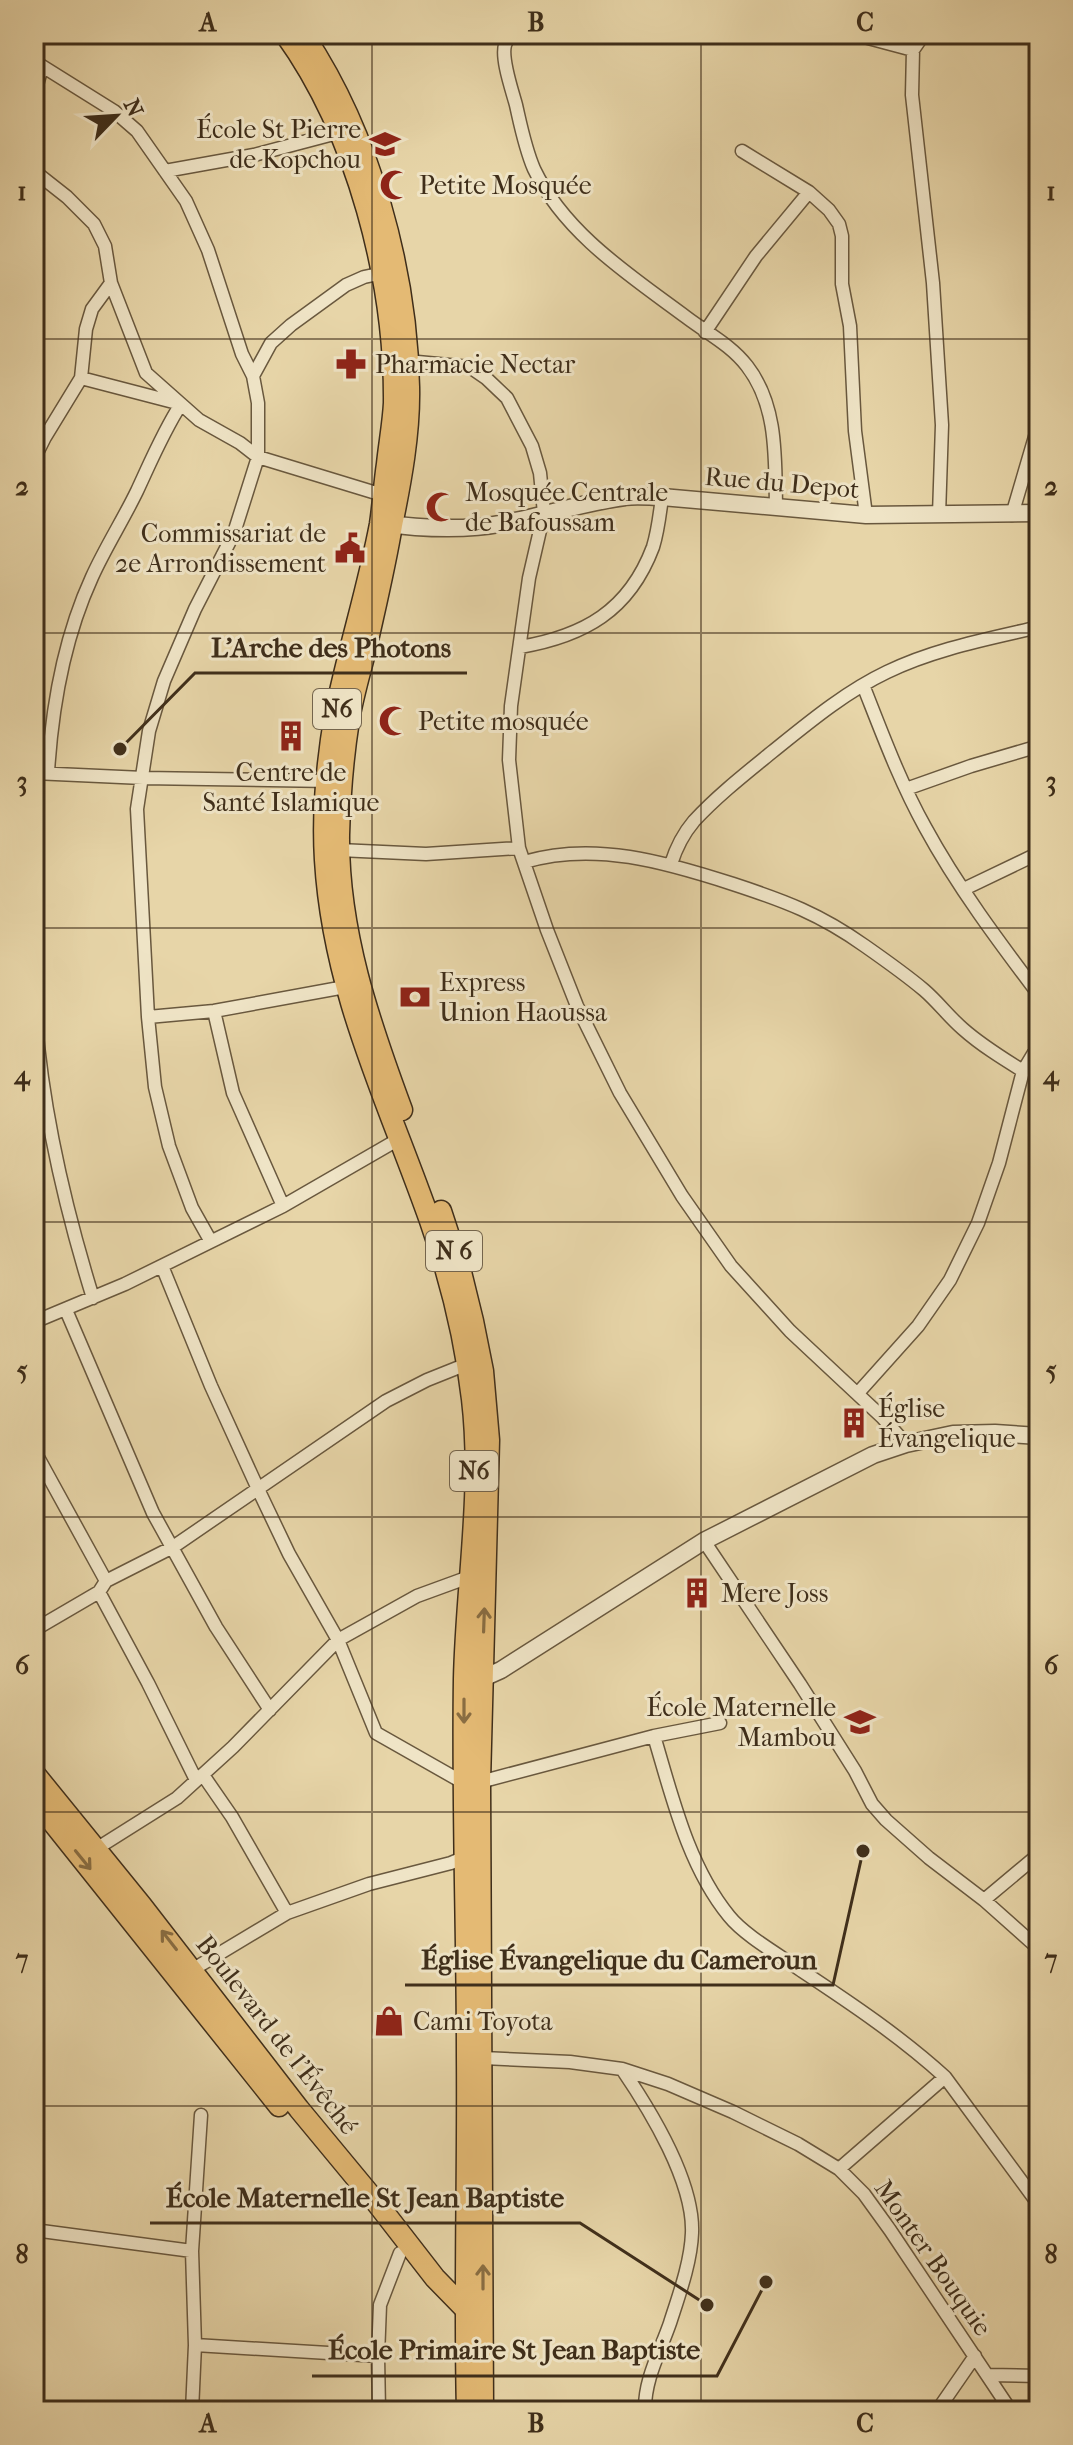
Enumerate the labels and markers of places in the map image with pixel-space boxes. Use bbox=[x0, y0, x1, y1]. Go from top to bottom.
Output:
place label: École St Pierre de Kopchou bbox=[196, 113, 361, 175]
school or university icon: École St Pierre de Kopchou bbox=[368, 127, 402, 161]
mosque icon: Petite Mosquée bbox=[378, 168, 412, 202]
place label: Petite Mosquée bbox=[419, 170, 592, 201]
pharmacy icon: Pharmacie Nectar bbox=[334, 347, 368, 381]
place label: Pharmacie Nectar bbox=[375, 349, 575, 380]
place label: Mosquée Centrale de Bafoussam bbox=[465, 477, 668, 538]
mosque icon: Mosquée Centrale de Bafoussam bbox=[424, 490, 458, 524]
place label: Commissariat de 2e Arrondissement bbox=[115, 518, 327, 579]
public building icon: Commissariat de 2e Arrondissement bbox=[333, 531, 367, 565]
callout: L'Arche des Photons bbox=[195, 621, 467, 673]
mosque icon: Petite mosquée bbox=[377, 704, 411, 738]
place label: Petite mosquée bbox=[418, 706, 589, 737]
building icon: Centre de Santé Islamique bbox=[274, 719, 308, 753]
place label: Centre de Santé Islamique bbox=[203, 757, 380, 818]
place label: Express Union Haoussa bbox=[439, 967, 608, 1028]
bank icon: Express Union Haoussa bbox=[398, 980, 432, 1014]
place label: Église Évangelique bbox=[878, 1392, 1016, 1454]
building icon: Église Évangelique bbox=[837, 1406, 871, 1440]
building icon: Mere Joss bbox=[680, 1576, 714, 1610]
place label: Mere Joss bbox=[721, 1578, 828, 1609]
place label: École Maternelle Mambou bbox=[646, 1691, 836, 1753]
school or university icon: École Maternelle Mambou bbox=[843, 1705, 877, 1739]
callout: Église Évangelique du Cameroun bbox=[405, 1933, 833, 1985]
shop icon: Cami Toyota bbox=[372, 2004, 406, 2038]
place label: Cami Toyota bbox=[413, 2006, 554, 2037]
callout: École Maternelle St Jean Baptiste bbox=[150, 2171, 580, 2223]
callout: École Primaire St Jean Baptiste bbox=[312, 2324, 717, 2376]

